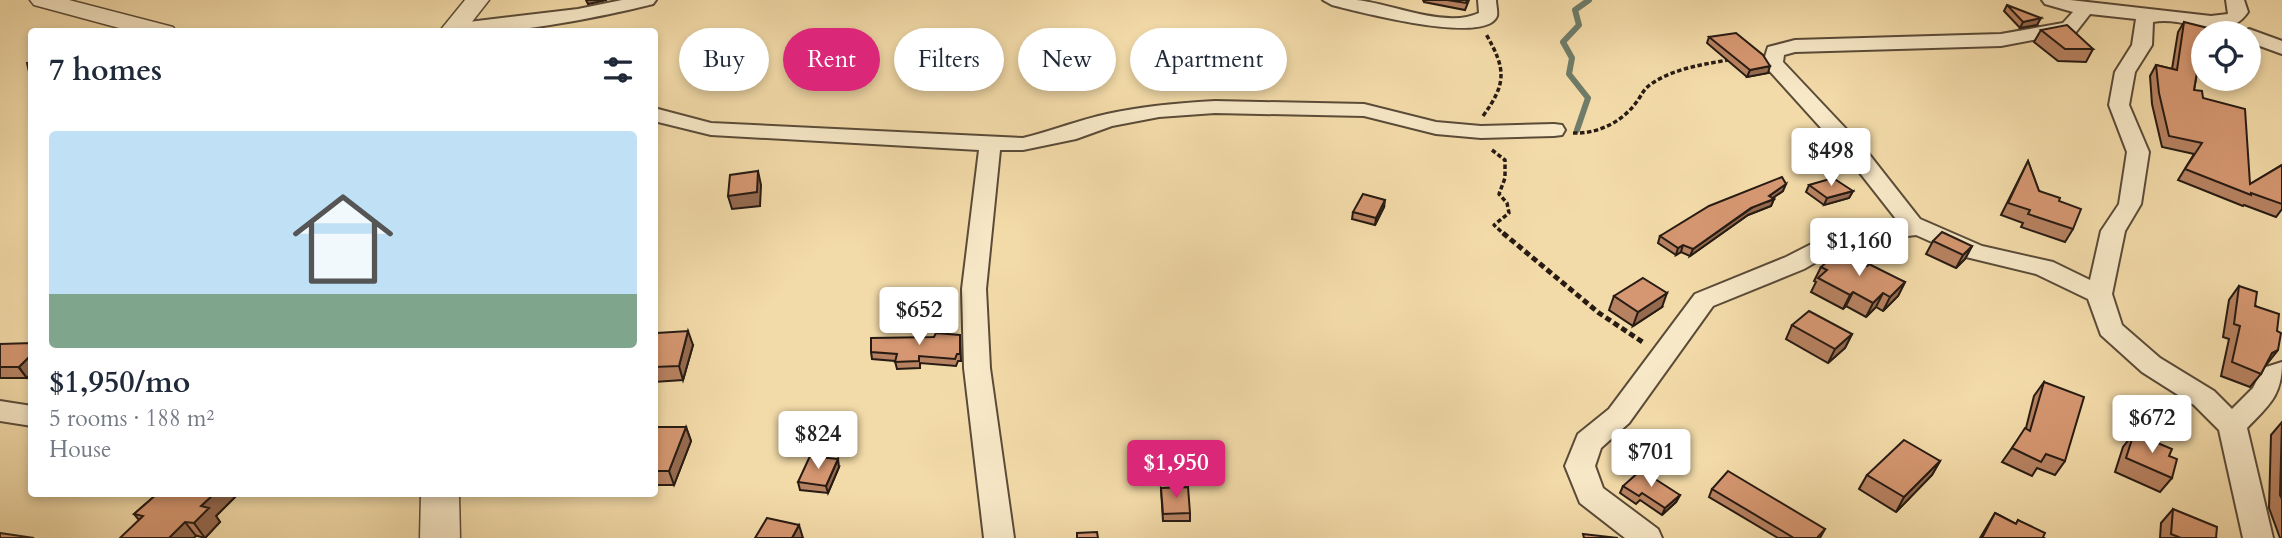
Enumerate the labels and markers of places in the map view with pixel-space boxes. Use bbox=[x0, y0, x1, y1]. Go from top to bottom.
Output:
pin: $498 bbox=[1790, 128, 1872, 188]
pin: $1,160 bbox=[1802, 218, 1916, 278]
pin: $652 bbox=[878, 288, 960, 347]
pin: $672 bbox=[2111, 396, 2193, 455]
pin: $824 bbox=[777, 412, 859, 471]
pin: $701 bbox=[1610, 430, 1692, 489]
pin: $1,950 bbox=[1119, 440, 1233, 500]

